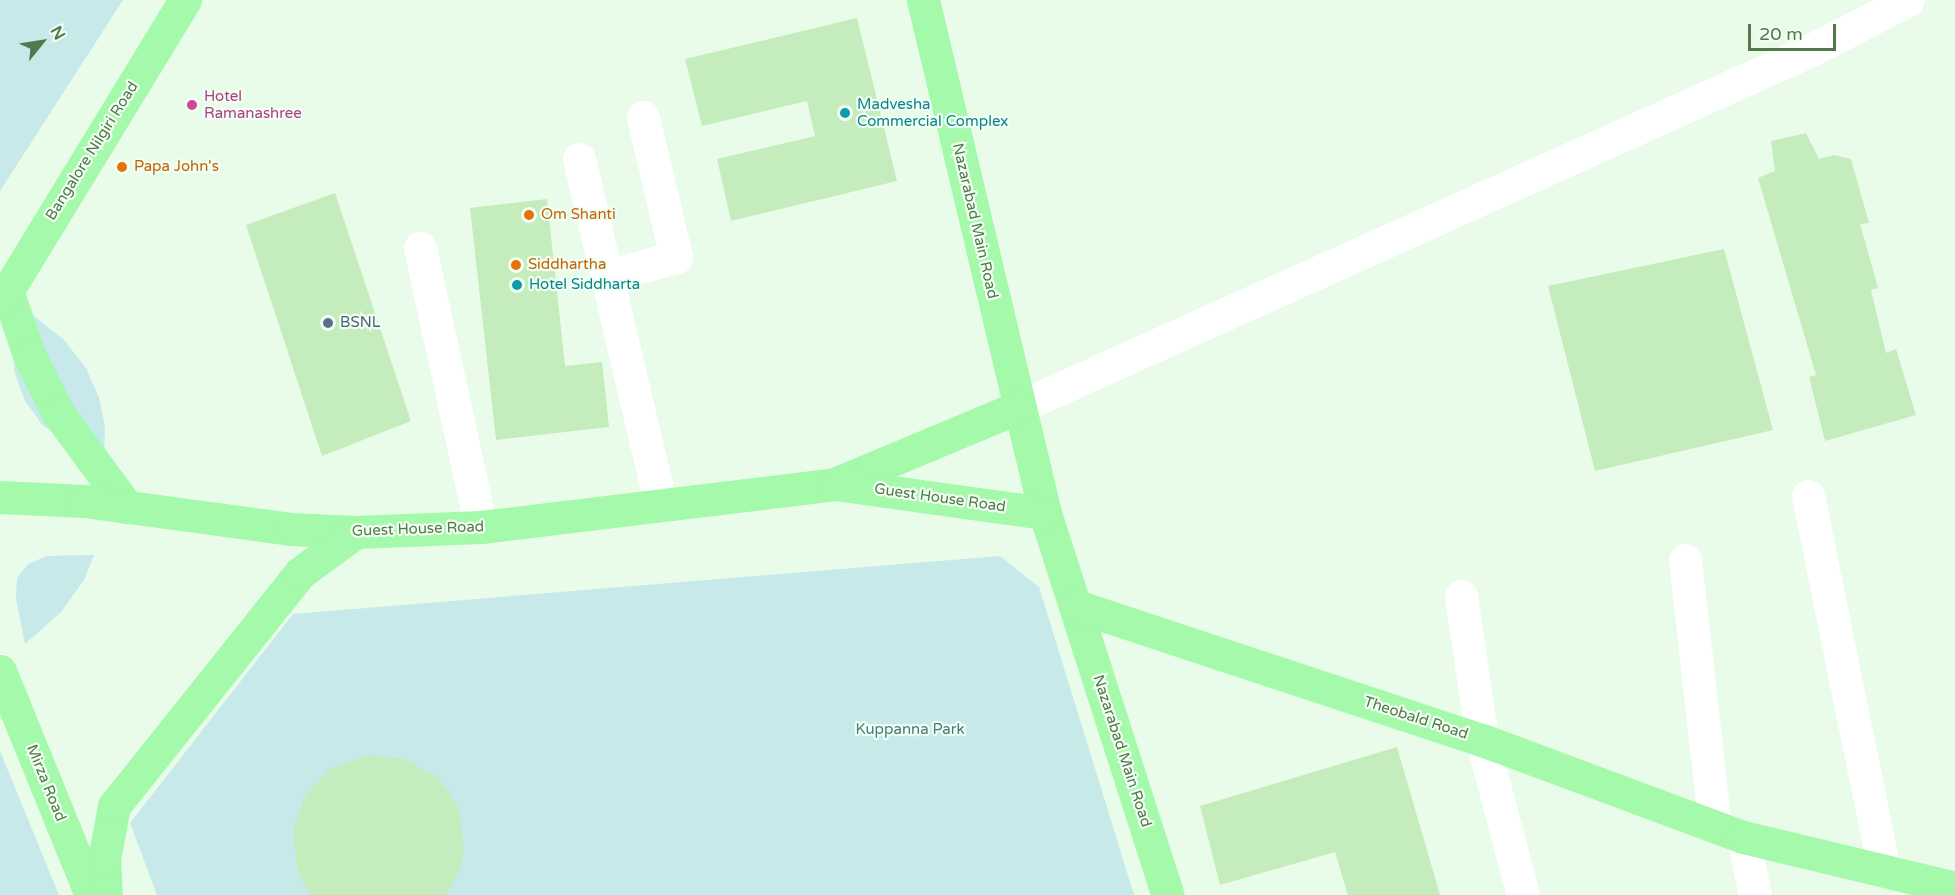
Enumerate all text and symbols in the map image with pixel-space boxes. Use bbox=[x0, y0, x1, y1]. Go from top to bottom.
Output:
north arrow bbox=[12, 12, 72, 72]
scale bar bbox=[1751, 12, 1840, 50]
text: N bbox=[46, 22, 69, 44]
text: 20 m bbox=[1759, 23, 1803, 45]
street label: Bangalore Nilgiri Road bbox=[42, 78, 142, 224]
place label: Hotel Ramanashree bbox=[204, 87, 302, 122]
place label: Madvesha Commercial Complex bbox=[857, 95, 1008, 130]
marker: Hotel Ramanashree bbox=[185, 98, 199, 112]
marker: Madvesha Commercial Complex bbox=[838, 106, 852, 120]
street label: Nazarabad Main Road bbox=[948, 141, 1002, 301]
place label: Papa John's bbox=[134, 158, 219, 176]
marker: Papa John's bbox=[115, 160, 129, 174]
place label: Om Shanti bbox=[541, 206, 616, 224]
marker: Om Shanti bbox=[522, 208, 536, 222]
place label: Siddhartha bbox=[528, 256, 606, 274]
marker: Siddhartha bbox=[509, 258, 523, 272]
place label: Hotel Siddharta bbox=[529, 276, 640, 294]
marker: Hotel Siddharta bbox=[510, 278, 524, 292]
place label: BSNL bbox=[340, 314, 380, 332]
marker: BSNL bbox=[321, 316, 335, 330]
street label: Guest House Road bbox=[873, 480, 1007, 516]
street label: Guest House Road bbox=[352, 518, 484, 540]
street label: Nazarabad Main Road bbox=[1089, 673, 1155, 829]
street label: Theobald Road bbox=[1362, 693, 1470, 743]
park label: Kuppanna Park bbox=[855, 721, 965, 739]
street label: Mirza Road bbox=[22, 742, 70, 824]

